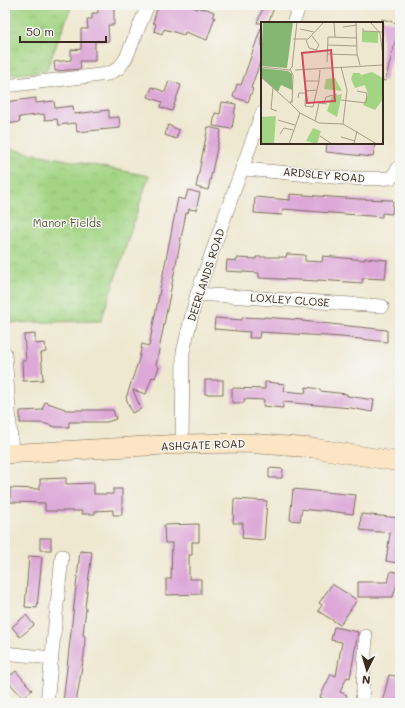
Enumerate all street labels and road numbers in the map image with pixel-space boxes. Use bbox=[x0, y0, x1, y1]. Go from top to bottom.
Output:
street label: ARDSLEY ROAD bbox=[282, 163, 366, 186]
street label: DEERLANDS ROAD bbox=[183, 226, 228, 323]
street label: LOXLEY CLOSE bbox=[250, 289, 330, 310]
street label: ASHGATE ROAD bbox=[161, 436, 245, 453]

